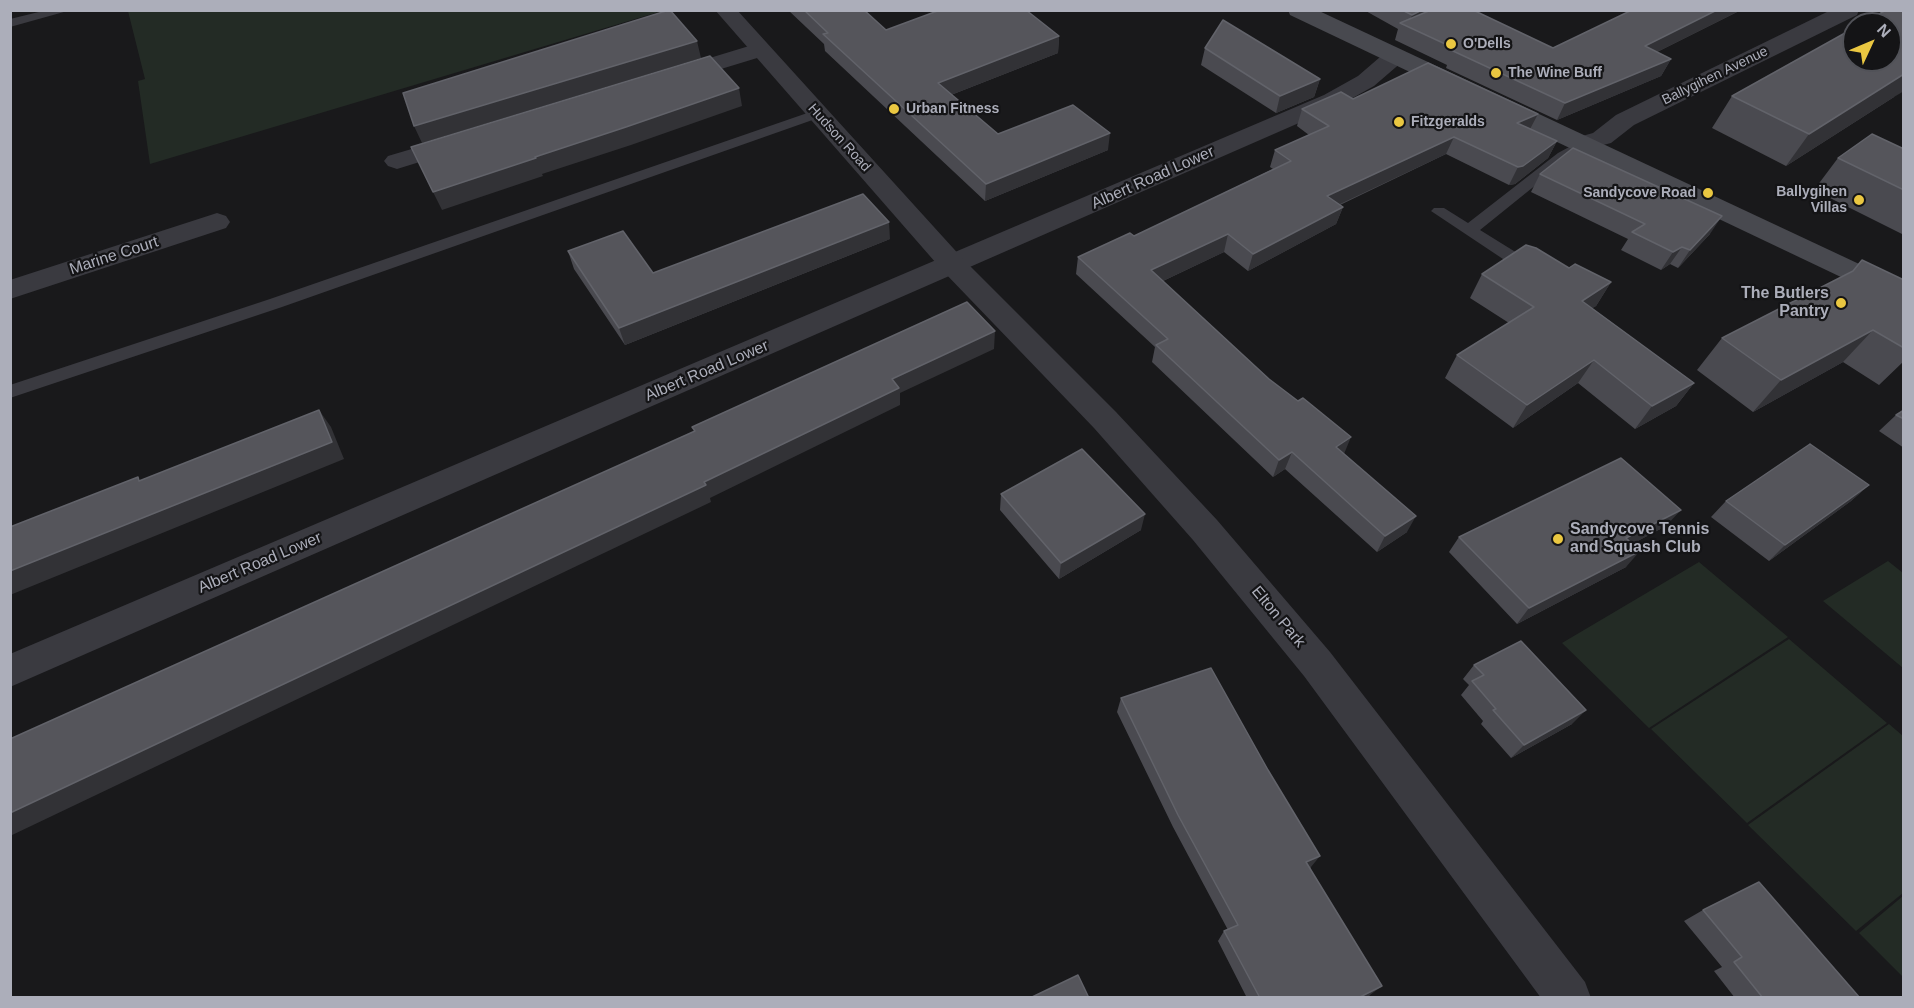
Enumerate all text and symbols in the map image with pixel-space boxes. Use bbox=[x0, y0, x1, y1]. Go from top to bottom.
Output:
north arrow bbox=[1842, 12, 1902, 72]
text: N bbox=[1874, 20, 1894, 41]
place label: O'Dells bbox=[1463, 36, 1511, 52]
marker: O'Dells bbox=[1444, 37, 1458, 51]
street label: Ballygihen Avenue bbox=[1659, 43, 1771, 109]
place label: The Wine Buff bbox=[1508, 65, 1602, 81]
marker: The Wine Buff bbox=[1489, 66, 1503, 80]
street label: Hudson Road bbox=[804, 101, 874, 175]
place label: Urban Fitness bbox=[906, 101, 999, 117]
marker: Urban Fitness bbox=[887, 102, 901, 116]
place label: Fitzgeralds bbox=[1411, 114, 1485, 130]
marker: Fitzgeralds bbox=[1392, 115, 1406, 129]
street label: Albert Road Lower bbox=[1089, 142, 1217, 214]
place label: Ballygihen Villas bbox=[1776, 184, 1847, 216]
place label: Sandycove Road bbox=[1583, 185, 1696, 201]
marker: Sandycove Road bbox=[1701, 186, 1715, 200]
marker: Ballygihen Villas bbox=[1852, 193, 1866, 207]
street label: Marine Court bbox=[67, 233, 161, 279]
place label: The Butlers Pantry bbox=[1741, 284, 1829, 322]
marker: The Butlers Pantry bbox=[1834, 296, 1848, 310]
street label: Albert Road Lower bbox=[642, 336, 772, 406]
place label: Sandycove Tennis and Squash Club bbox=[1570, 520, 1709, 558]
street label: Albert Road Lower bbox=[195, 528, 325, 598]
marker: Sandycove Tennis and Squash Club bbox=[1551, 532, 1565, 546]
street label: Elton Park bbox=[1247, 583, 1309, 651]

